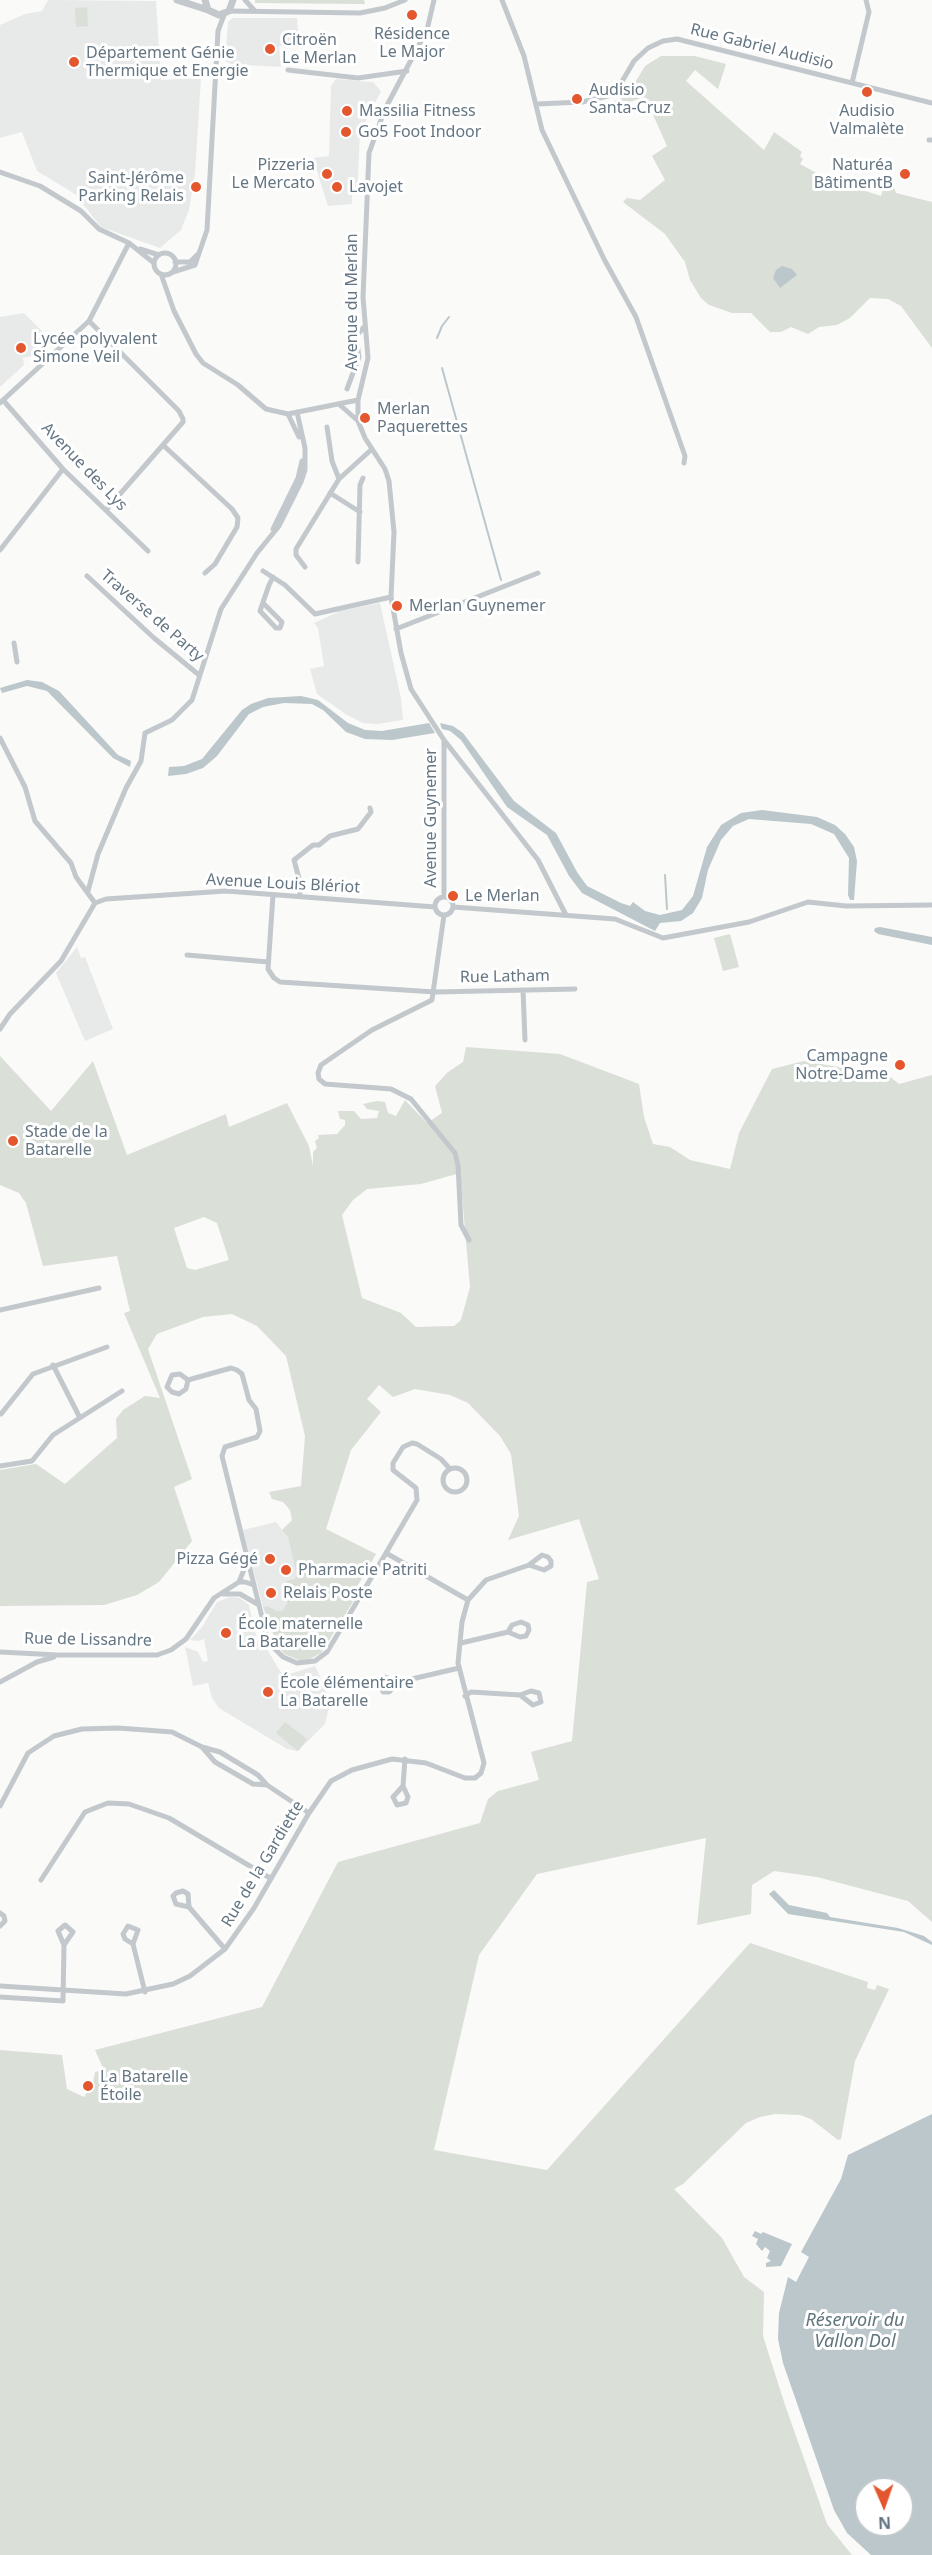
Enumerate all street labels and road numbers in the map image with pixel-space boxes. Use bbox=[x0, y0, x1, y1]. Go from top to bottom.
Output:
street label: Rue Gabriel Audisio bbox=[688, 20, 836, 74]
street label: Avenue du Merlan bbox=[342, 233, 362, 371]
street label: Avenue des Lys bbox=[37, 419, 131, 515]
street label: Traverse de Party bbox=[97, 566, 207, 666]
street label: Avenue Guynemer bbox=[421, 748, 441, 888]
street label: Avenue Louis Blériot bbox=[206, 870, 360, 898]
street label: Rue Latham bbox=[460, 967, 550, 987]
street label: Rue de Lissandre bbox=[24, 1629, 152, 1651]
street label: Rue de la Gardiette bbox=[218, 1797, 308, 1931]

